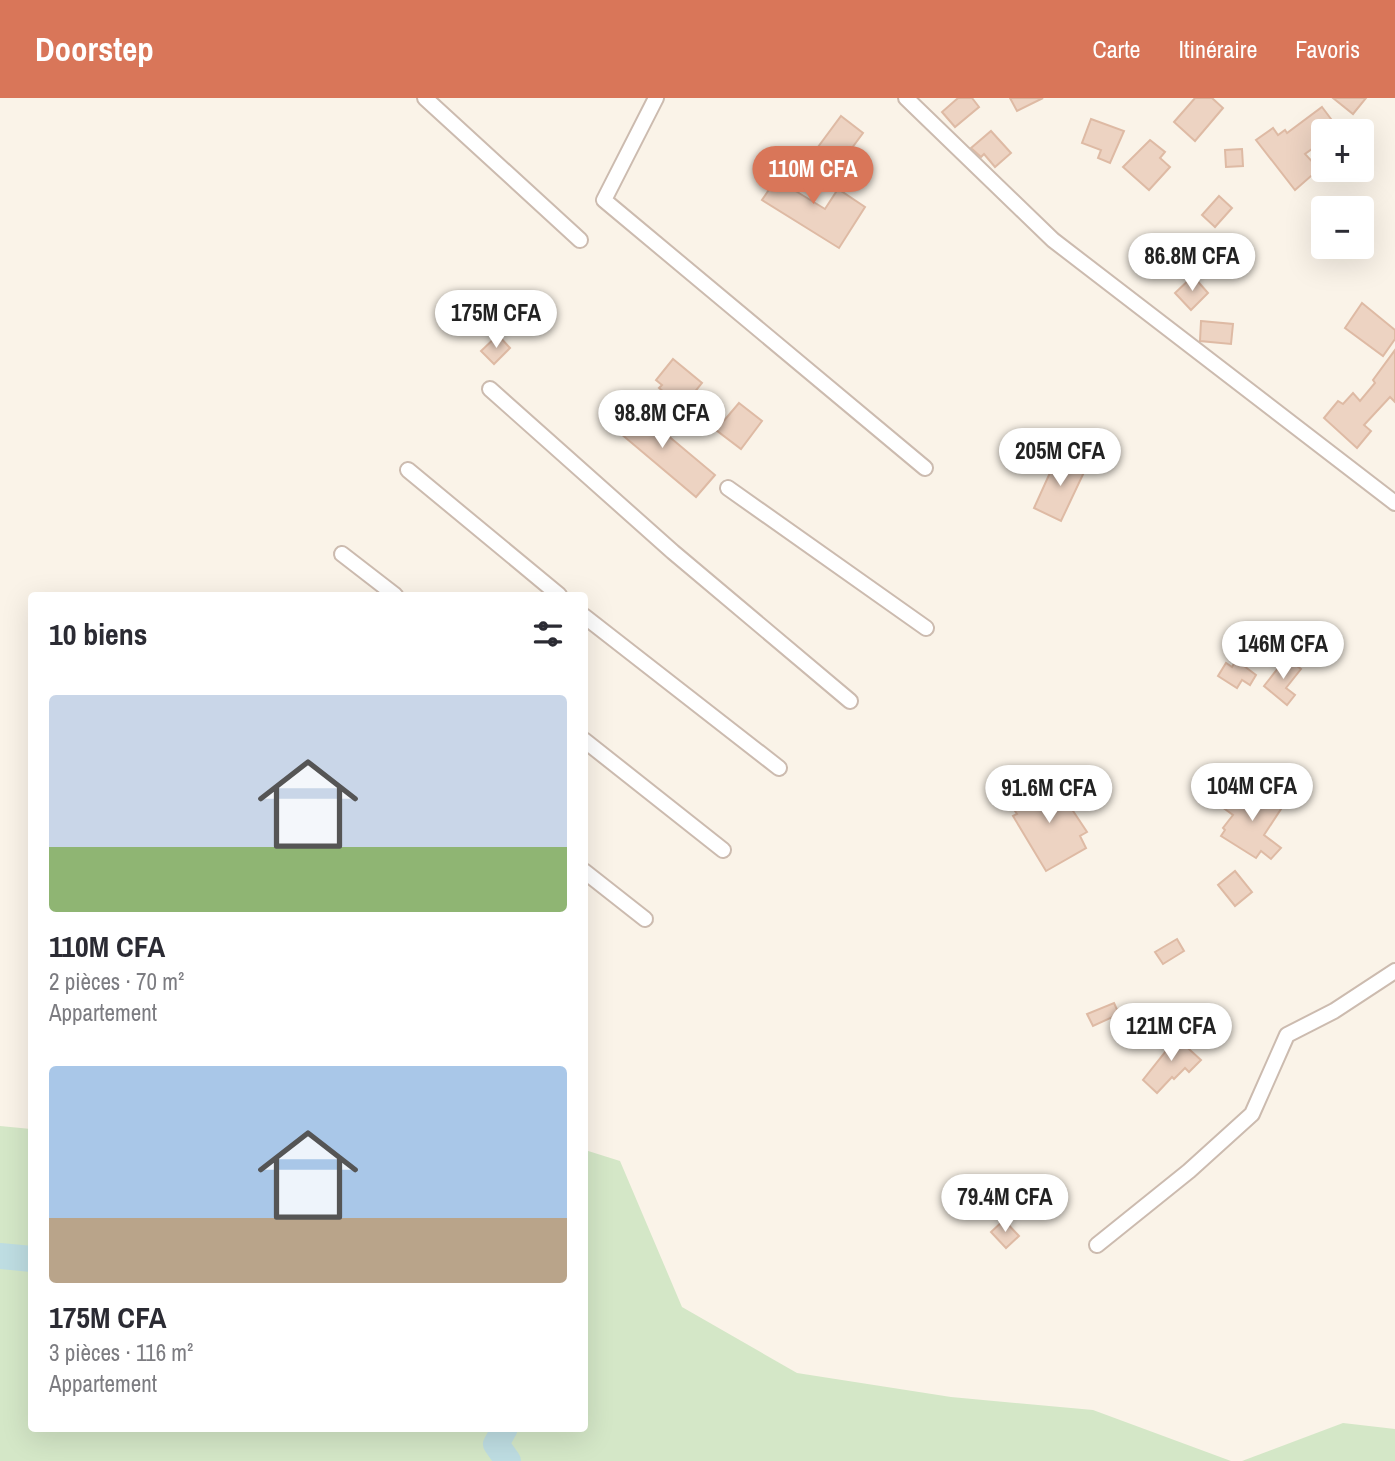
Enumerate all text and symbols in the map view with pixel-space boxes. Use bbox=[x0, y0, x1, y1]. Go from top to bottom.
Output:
text: Doorstep bbox=[35, 27, 154, 71]
text: Carte bbox=[1092, 33, 1141, 65]
text: Itinéraire bbox=[1179, 33, 1257, 65]
text: Favoris bbox=[1295, 33, 1360, 65]
map controls bbox=[1311, 119, 1374, 259]
button: + bbox=[1311, 119, 1374, 182]
pin: 110M CFA bbox=[741, 146, 885, 206]
text: 110M CFA bbox=[768, 153, 858, 184]
button: − bbox=[1311, 196, 1374, 259]
pin: 86.8M CFA bbox=[1112, 234, 1272, 293]
text: 86.8M CFA bbox=[1144, 240, 1240, 271]
pin: 175M CFA bbox=[424, 290, 568, 350]
text: 175M CFA bbox=[451, 297, 541, 328]
pin: 98.8M CFA bbox=[582, 390, 742, 450]
text: 98.8M CFA bbox=[614, 397, 710, 428]
pin: 205M CFA bbox=[988, 428, 1132, 488]
text: 205M CFA bbox=[1015, 435, 1105, 466]
text: 10 biens bbox=[49, 614, 147, 654]
icon: filters bbox=[529, 615, 567, 653]
pin: 146M CFA bbox=[1211, 622, 1355, 681]
text: 146M CFA bbox=[1238, 628, 1328, 659]
icon: home bbox=[245, 741, 371, 867]
pin: 104M CFA bbox=[1180, 764, 1324, 823]
pin: 91.6M CFA bbox=[969, 766, 1129, 825]
text: 104M CFA bbox=[1207, 770, 1297, 801]
text: 91.6M CFA bbox=[1001, 772, 1097, 803]
text: 110M CFA bbox=[49, 926, 165, 966]
text: 2 pièces · 70 m² bbox=[49, 966, 184, 997]
text: Appartement bbox=[49, 997, 157, 1028]
pin: 121M CFA bbox=[1099, 1004, 1243, 1063]
text: 121M CFA bbox=[1126, 1010, 1216, 1041]
icon: home bbox=[245, 1112, 371, 1238]
pin: 79.4M CFA bbox=[925, 1174, 1085, 1234]
text: 79.4M CFA bbox=[957, 1181, 1053, 1212]
text: 175M CFA bbox=[49, 1297, 167, 1337]
text: 3 pièces · 116 m² bbox=[49, 1337, 193, 1368]
text: Appartement bbox=[49, 1368, 157, 1399]

